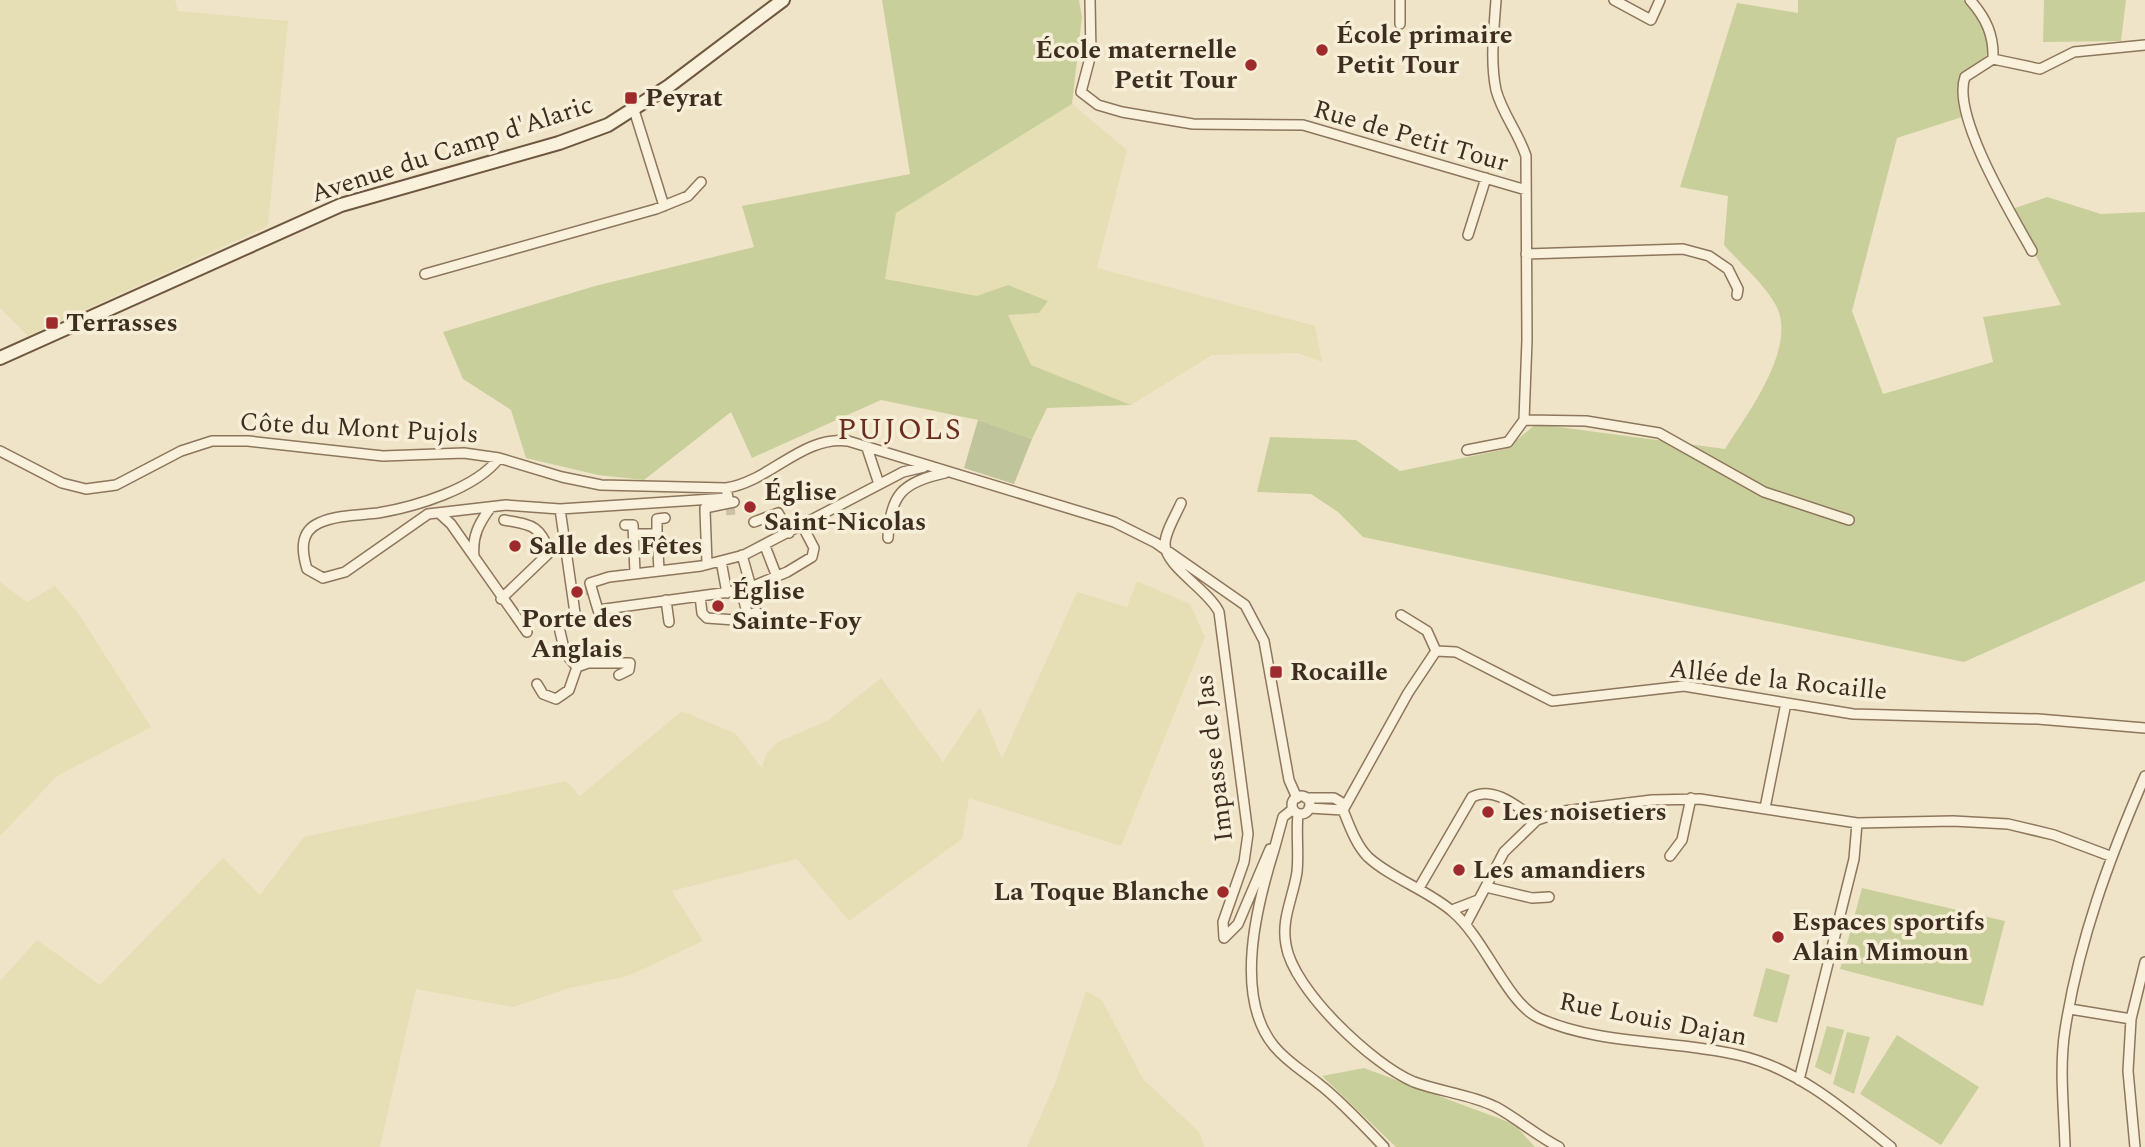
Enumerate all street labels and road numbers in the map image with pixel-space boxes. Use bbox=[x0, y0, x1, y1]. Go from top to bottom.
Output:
street label: Avenue du Camp d'Alaric bbox=[306, 84, 598, 214]
street label: Rue de Petit Tour bbox=[1309, 89, 1513, 183]
street label: Côte du Mont Pujols bbox=[239, 402, 479, 454]
street label: Allée de la Rocaille bbox=[1667, 649, 1889, 711]
street label: Impasse de Jas bbox=[1184, 672, 1244, 844]
street label: Rue Louis Dajan bbox=[1556, 981, 1750, 1057]

